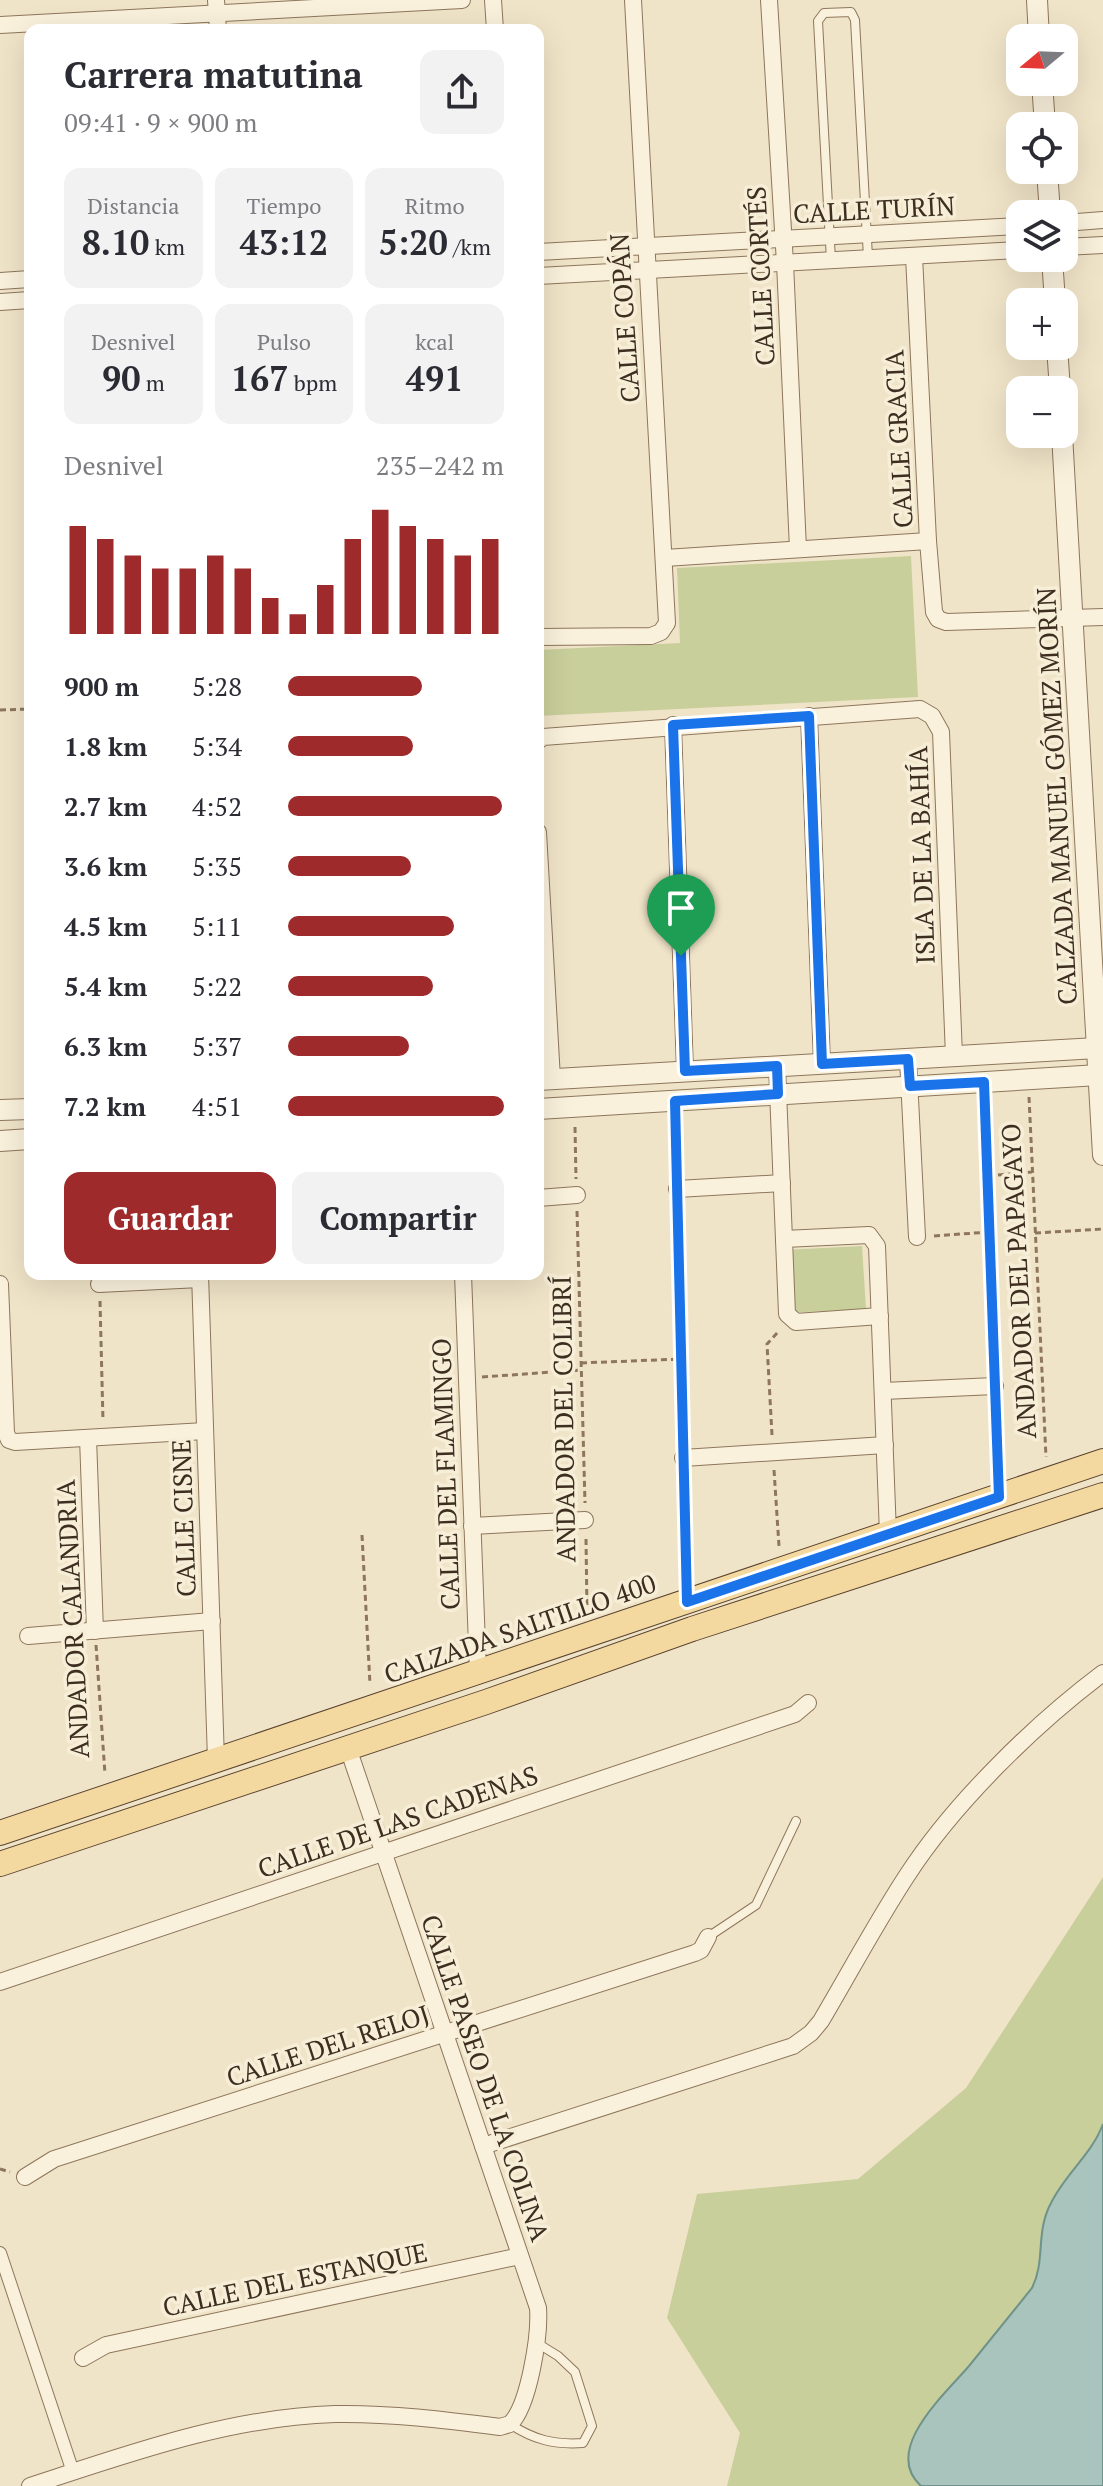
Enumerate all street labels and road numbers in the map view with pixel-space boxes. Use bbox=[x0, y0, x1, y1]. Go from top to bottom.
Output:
street label: CALLE CORTÉS bbox=[738, 185, 782, 367]
street label: CALLE TURÍN bbox=[792, 188, 956, 230]
street label: CALLE COPÁN bbox=[601, 232, 647, 404]
street label: CALLE GRACIA bbox=[876, 349, 920, 529]
street label: CALZADA MANUEL GÓMEZ MORÍN bbox=[1028, 587, 1084, 1006]
street label: ISLA DE LA BAHÍA bbox=[900, 745, 942, 965]
street label: ANDADOR DEL PAPAGAYO bbox=[993, 1123, 1043, 1440]
street label: ANDADOR DEL COLIBRÍ bbox=[544, 1275, 582, 1563]
street label: CALLE DEL FLAMINGO bbox=[423, 1338, 467, 1611]
street label: CALLE CISNE bbox=[163, 1439, 203, 1598]
street label: ANDADOR CALANDRIA bbox=[48, 1479, 96, 1759]
street label: CALZADA SALTILLO 400 bbox=[379, 1565, 660, 1691]
street label: CALLE DE LAS CADENAS bbox=[253, 1757, 542, 1885]
street label: CALLE PASEO DE LA COLINA bbox=[414, 1910, 558, 2246]
street label: CALLE DEL RELOJ bbox=[222, 1996, 434, 2094]
street label: CALLE DEL ESTANQUE bbox=[159, 2234, 430, 2324]

